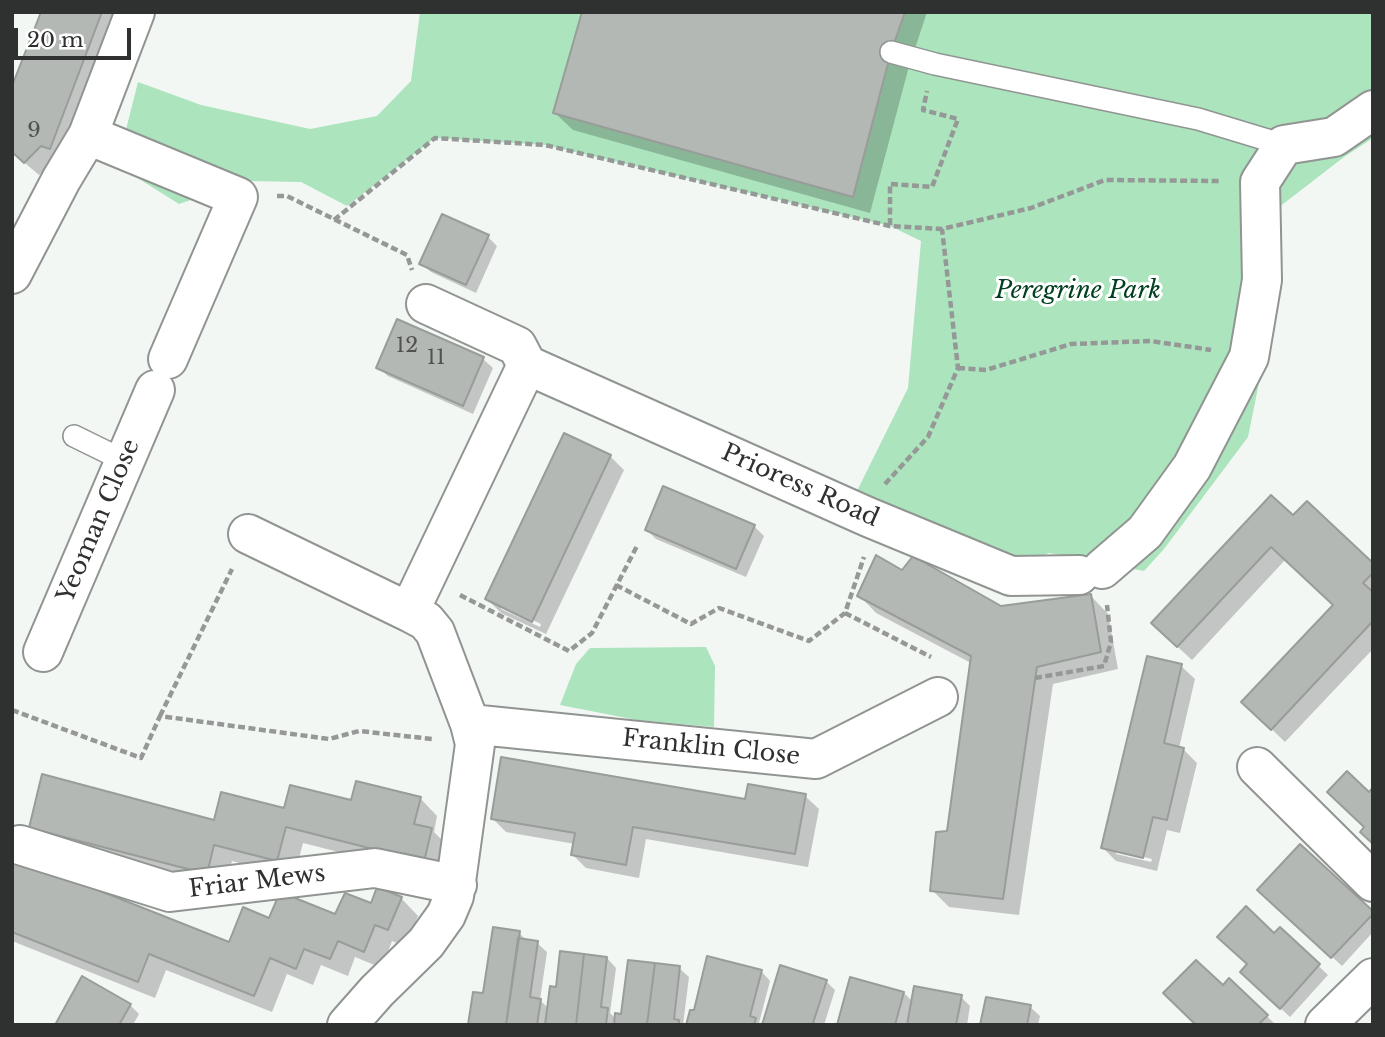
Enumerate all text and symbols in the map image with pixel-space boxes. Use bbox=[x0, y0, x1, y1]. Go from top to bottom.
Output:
scale bar bbox=[18, 14, 135, 58]
text: 20 m bbox=[27, 27, 84, 53]
house number: 9 bbox=[27, 118, 41, 144]
park label: Peregrine Park bbox=[995, 277, 1161, 305]
house number: 12 bbox=[396, 333, 418, 359]
house number: 11 bbox=[427, 345, 445, 371]
street label: Yeoman Close bbox=[52, 435, 146, 607]
street label: Prioress Road bbox=[717, 438, 883, 534]
street label: Franklin Close bbox=[621, 724, 801, 772]
street label: Friar Mews bbox=[187, 859, 327, 905]

